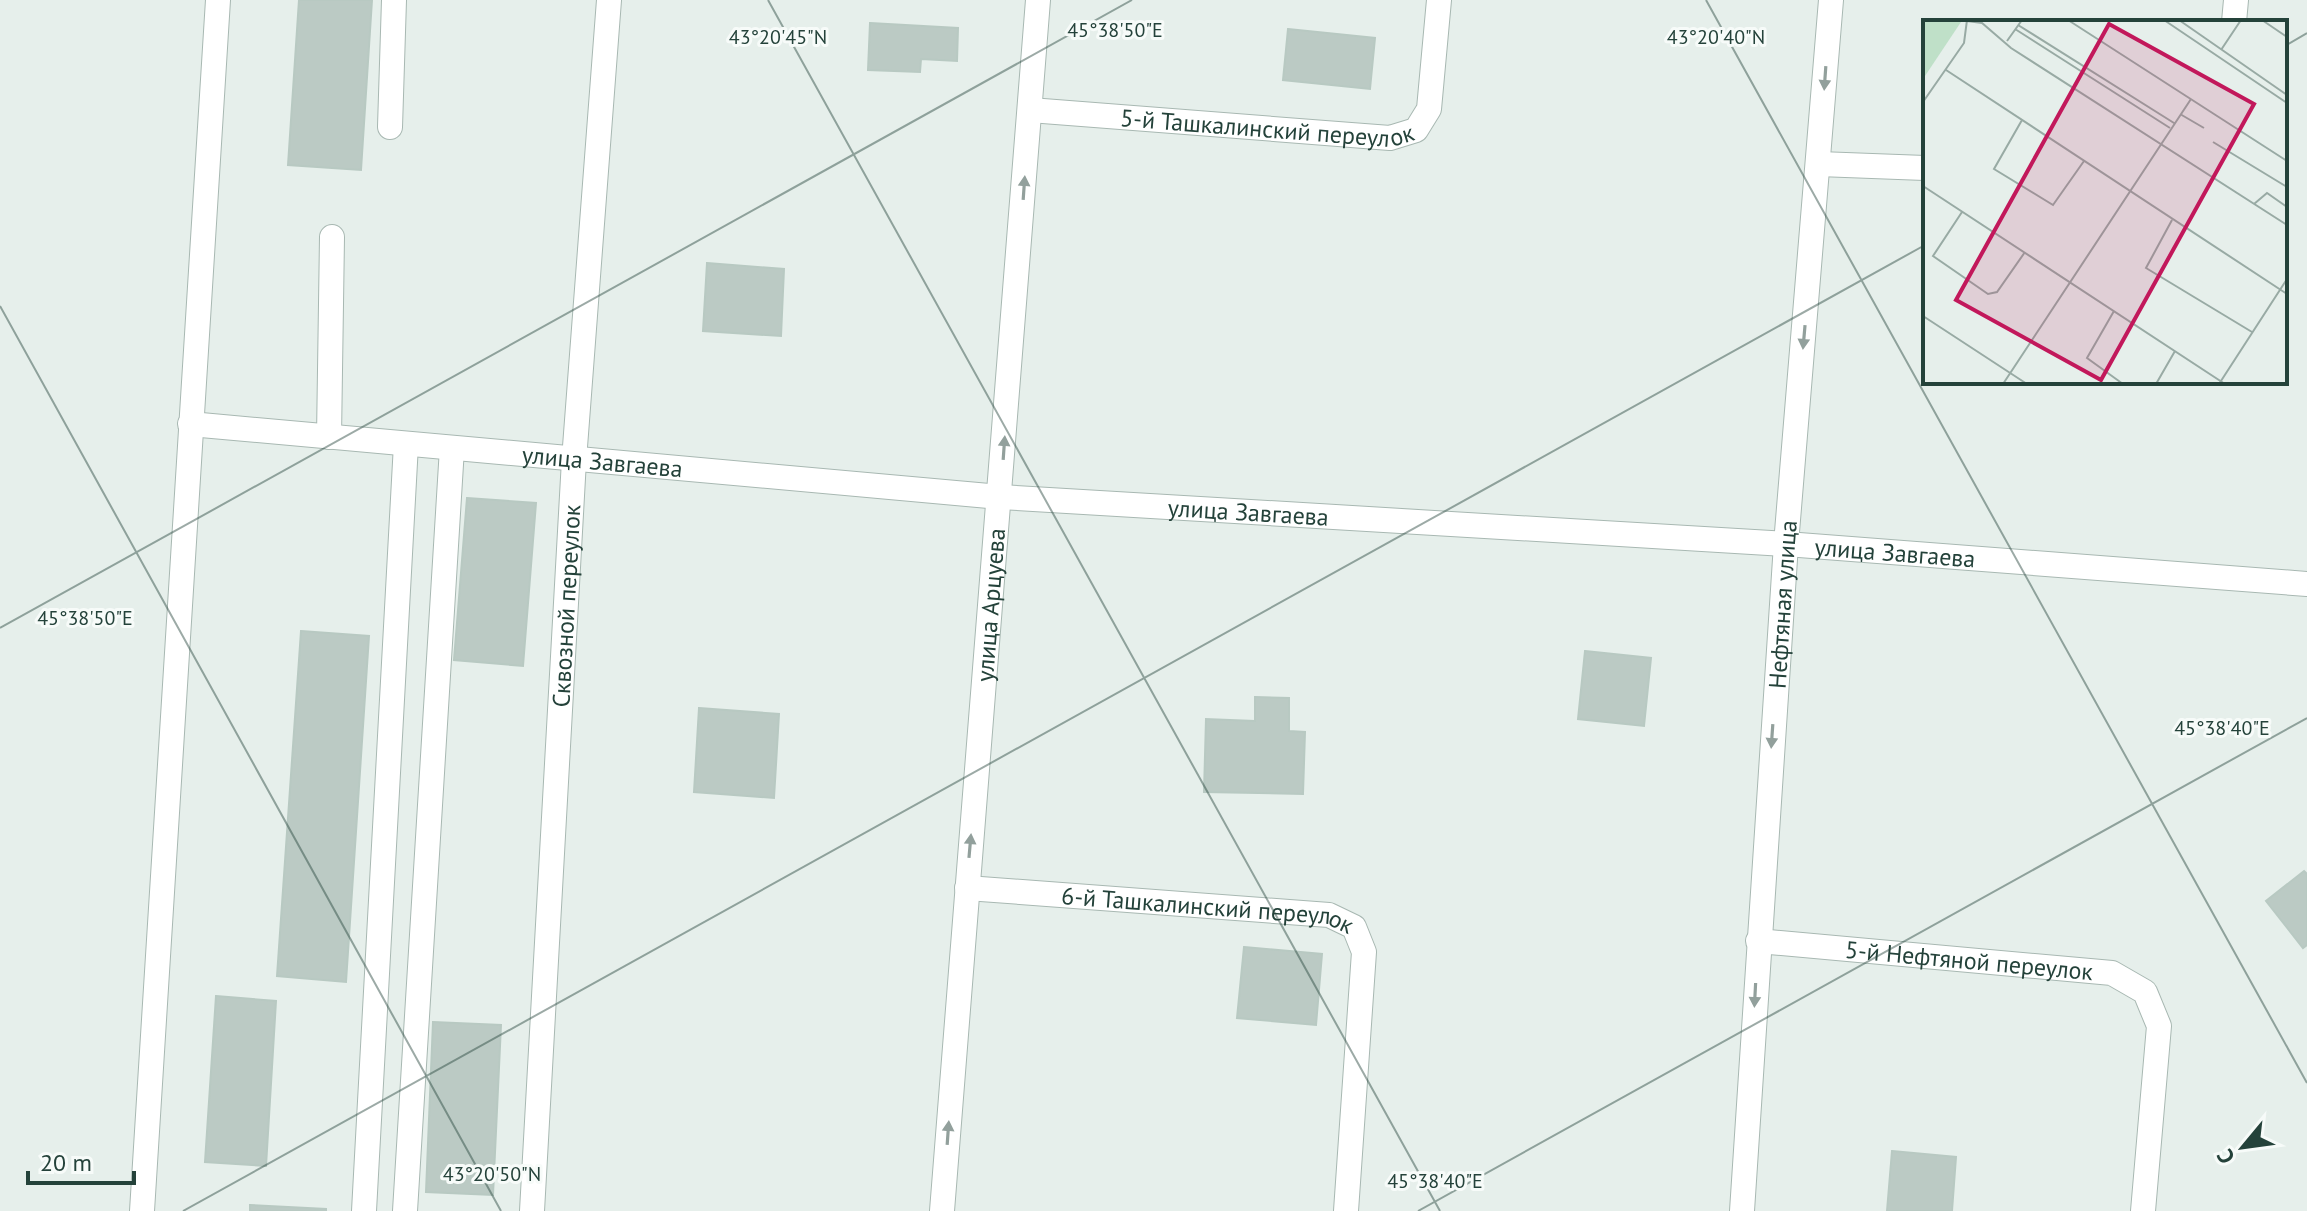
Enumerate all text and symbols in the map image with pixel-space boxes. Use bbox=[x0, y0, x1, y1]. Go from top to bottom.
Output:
text: 45°38'50"E bbox=[1067, 17, 1163, 43]
inset map bbox=[1923, 20, 2287, 384]
text: 43°20'45"N bbox=[729, 24, 827, 50]
text: 43°20'40"N bbox=[1667, 24, 1765, 50]
one-way arrow bbox=[1818, 66, 1831, 91]
street label: 5-й Ташкалинский переулок bbox=[1119, 102, 1418, 153]
one-way arrow bbox=[1018, 175, 1031, 200]
one-way arrow bbox=[1797, 325, 1810, 350]
one-way arrow bbox=[998, 435, 1011, 460]
street label: улица Завгаева bbox=[521, 438, 684, 484]
street label: улица Завгаева bbox=[1167, 492, 1330, 532]
street label: Сквозной переулок bbox=[545, 503, 587, 708]
street label: Нефтяная улица bbox=[1761, 519, 1803, 690]
street label: улица Арцуева bbox=[969, 527, 1012, 683]
street label: улица Завгаева bbox=[1813, 531, 1977, 574]
text: 45°38'50"E bbox=[37, 605, 133, 631]
text: 45°38'40"E bbox=[2174, 715, 2270, 741]
one-way arrow bbox=[1765, 724, 1778, 749]
one-way arrow bbox=[964, 833, 977, 858]
street label: 6-й Ташкалинский переулок bbox=[1060, 880, 1360, 941]
street label: 5-й Нефтяной переулок bbox=[1844, 933, 2095, 987]
one-way arrow bbox=[1748, 983, 1761, 1008]
north arrow bbox=[2203, 1107, 2283, 1187]
one-way arrow bbox=[942, 1120, 955, 1145]
scale bar bbox=[28, 1135, 134, 1185]
text: С bbox=[2210, 1145, 2241, 1169]
text: 20 m bbox=[40, 1147, 92, 1178]
text: 43°20'50"N bbox=[443, 1161, 541, 1187]
text: 45°38'40"E bbox=[1387, 1168, 1483, 1194]

